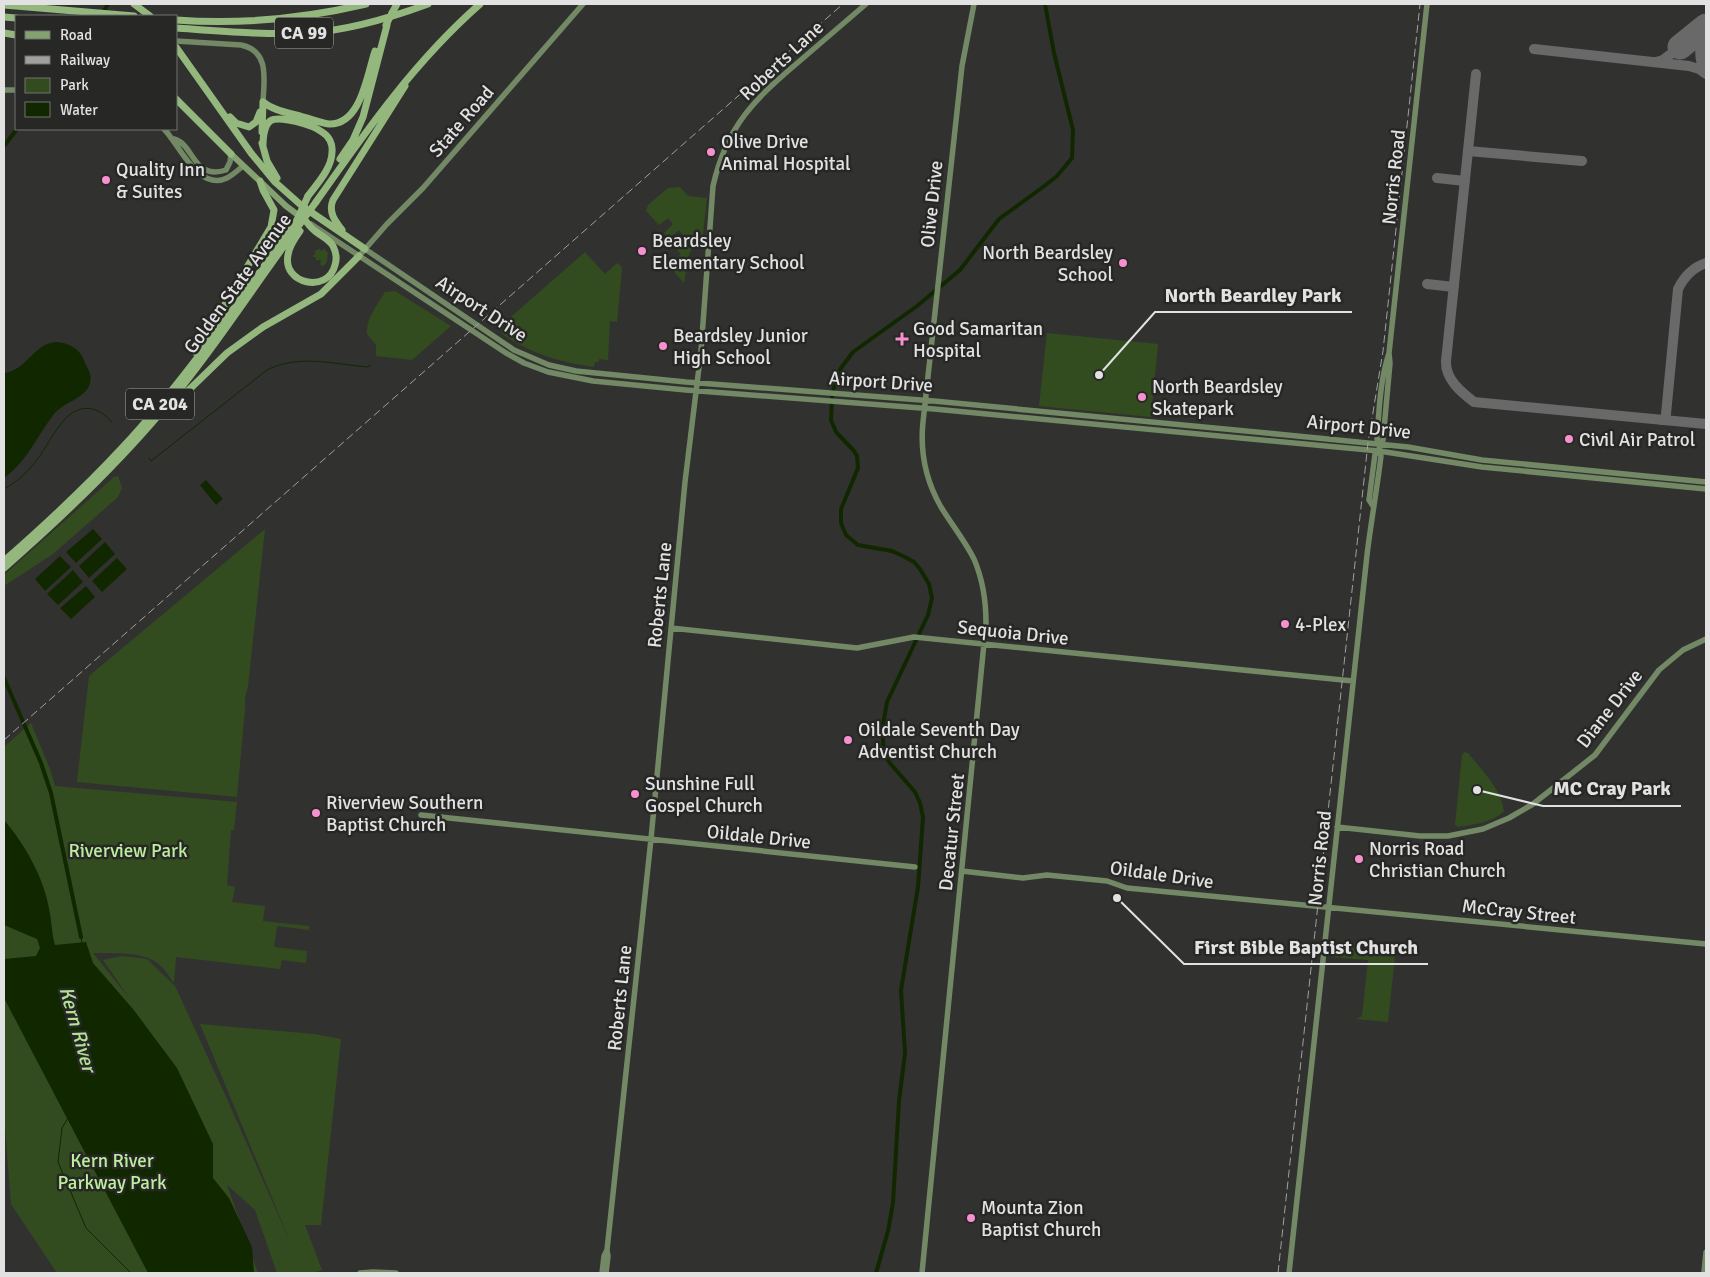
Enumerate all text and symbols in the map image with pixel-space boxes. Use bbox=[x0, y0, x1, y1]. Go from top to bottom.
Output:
legend bbox=[15, 15, 178, 130]
street label: Roberts Lane bbox=[735, 16, 829, 106]
road number: CA 99 bbox=[275, 17, 333, 48]
text: Road bbox=[60, 26, 92, 44]
text: Railway bbox=[60, 51, 110, 69]
text: Park bbox=[60, 76, 89, 94]
street label: State Road bbox=[424, 81, 500, 163]
text: Water bbox=[60, 101, 98, 119]
street label: Norris Road bbox=[1377, 128, 1411, 226]
place label: Olive Drive Animal Hospital bbox=[721, 130, 851, 176]
marker: Olive Drive Animal Hospital bbox=[705, 146, 717, 158]
place label: Quality Inn & Suites bbox=[116, 158, 205, 204]
street label: Olive Drive bbox=[915, 159, 949, 249]
marker: Quality Inn & Suites bbox=[100, 174, 112, 186]
street label: Golden State Avenue bbox=[179, 209, 297, 359]
place label: Beardsley Elementary School bbox=[652, 229, 805, 275]
place label: North Beardsley School bbox=[982, 241, 1113, 287]
marker: Beardsley Elementary School bbox=[636, 245, 648, 257]
marker: North Beardsley School bbox=[1117, 257, 1129, 269]
street label: Airport Drive bbox=[431, 270, 532, 347]
callout: North Beardley Park bbox=[1155, 277, 1352, 312]
text: North Beardley Park bbox=[1165, 283, 1342, 308]
place label: Good Samaritan Hospital bbox=[913, 317, 1043, 363]
place label: Beardsley Junior High School bbox=[673, 324, 808, 370]
marker: Good Samaritan Hospital bbox=[895, 332, 909, 346]
marker: Beardsley Junior High School bbox=[657, 340, 669, 352]
street label: Airport Drive bbox=[828, 366, 934, 398]
place label: North Beardsley Skatepark bbox=[1152, 375, 1283, 421]
road number: CA 204 bbox=[126, 388, 194, 419]
marker: North Beardsley Skatepark bbox=[1136, 391, 1148, 403]
street label: Airport Drive bbox=[1306, 410, 1412, 444]
place label: Civil Air Patrol bbox=[1579, 428, 1695, 452]
marker: Civil Air Patrol bbox=[1563, 433, 1575, 445]
street label: Roberts Lane bbox=[643, 541, 677, 649]
place label: 4-Plex bbox=[1295, 613, 1347, 637]
street label: Sequoia Drive bbox=[956, 615, 1070, 651]
marker: 4-Plex bbox=[1279, 618, 1291, 630]
street label: Diane Drive bbox=[1572, 664, 1648, 753]
place label: Oildale Seventh Day Adventist Church bbox=[858, 718, 1020, 764]
marker: Oildale Seventh Day Adventist Church bbox=[842, 734, 854, 746]
callout: MC Cray Park bbox=[1543, 771, 1681, 806]
place label: Sunshine Full Gospel Church bbox=[645, 772, 763, 818]
street label: Decatur Street bbox=[934, 772, 970, 892]
text: MC Cray Park bbox=[1553, 776, 1671, 801]
marker: Sunshine Full Gospel Church bbox=[629, 788, 641, 800]
place label: Riverview Southern Baptist Church bbox=[326, 791, 483, 837]
marker: Riverview Southern Baptist Church bbox=[310, 807, 322, 819]
street label: Norris Road bbox=[1303, 809, 1337, 907]
street label: Oildale Drive bbox=[706, 820, 812, 854]
place label: Norris Road Christian Church bbox=[1369, 837, 1506, 883]
park label: Riverview Park bbox=[68, 839, 188, 863]
marker: Norris Road Christian Church bbox=[1353, 853, 1365, 865]
street label: Oildale Drive bbox=[1108, 856, 1215, 894]
street label: McCray Street bbox=[1461, 894, 1577, 930]
callout: First Bible Baptist Church bbox=[1184, 929, 1428, 964]
text: First Bible Baptist Church bbox=[1194, 935, 1418, 960]
street label: Roberts Lane bbox=[603, 944, 637, 1052]
water label: Kern River bbox=[53, 984, 102, 1077]
park label: Kern River Parkway Park bbox=[57, 1149, 167, 1195]
place label: Mounta Zion Baptist Church bbox=[981, 1196, 1101, 1242]
marker: Mounta Zion Baptist Church bbox=[965, 1212, 977, 1224]

